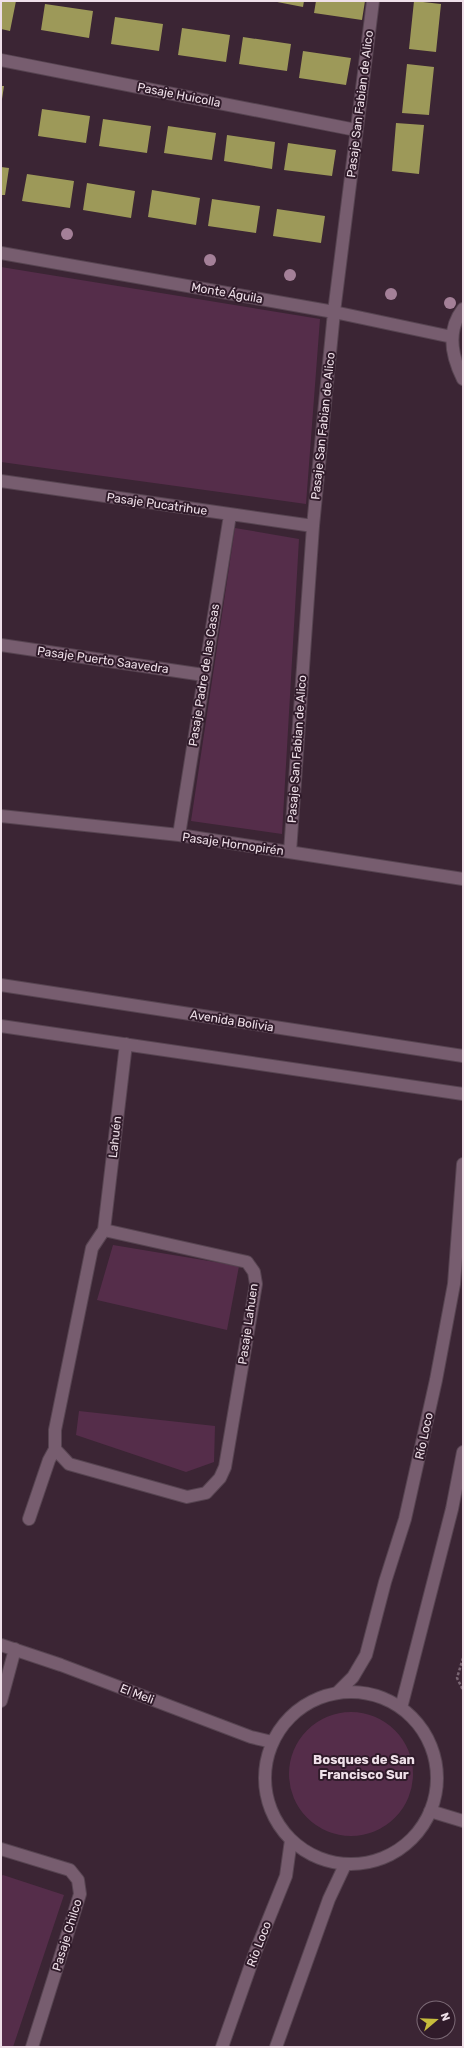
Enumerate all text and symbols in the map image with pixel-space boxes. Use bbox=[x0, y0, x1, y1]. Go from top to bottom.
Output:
street label: Pasaje San Fabian de Alico bbox=[344, 30, 376, 178]
street label: Pasaje Huicolla bbox=[136, 80, 222, 110]
street label: Monte Águila bbox=[190, 280, 264, 306]
street label: Pasaje San Fabian de Alico bbox=[308, 352, 338, 500]
street label: Pasaje Pucatrihue bbox=[106, 490, 208, 518]
street label: Pasaje Padre de las Casas bbox=[186, 603, 222, 747]
street label: Pasaje Puerto Saavedra bbox=[36, 644, 170, 676]
street label: Pasaje San Fabian de Alico bbox=[285, 675, 309, 823]
street label: Pasaje Hornopirén bbox=[181, 830, 285, 858]
street label: Avenida Bolivia bbox=[189, 1007, 275, 1035]
street label: Lahuén bbox=[106, 1115, 124, 1159]
street label: Pasaje Lahuen bbox=[235, 1283, 261, 1365]
street label: Río Loco bbox=[412, 1411, 436, 1461]
street label: El Meli bbox=[118, 1681, 156, 1707]
district label: Bosques de San Francisco Sur bbox=[313, 1752, 415, 1782]
street label: Pasaje Chilco bbox=[49, 1897, 85, 1973]
street label: Río Loco bbox=[244, 1919, 274, 1969]
north arrow bbox=[416, 2000, 456, 2040]
text: N bbox=[438, 2011, 452, 2023]

